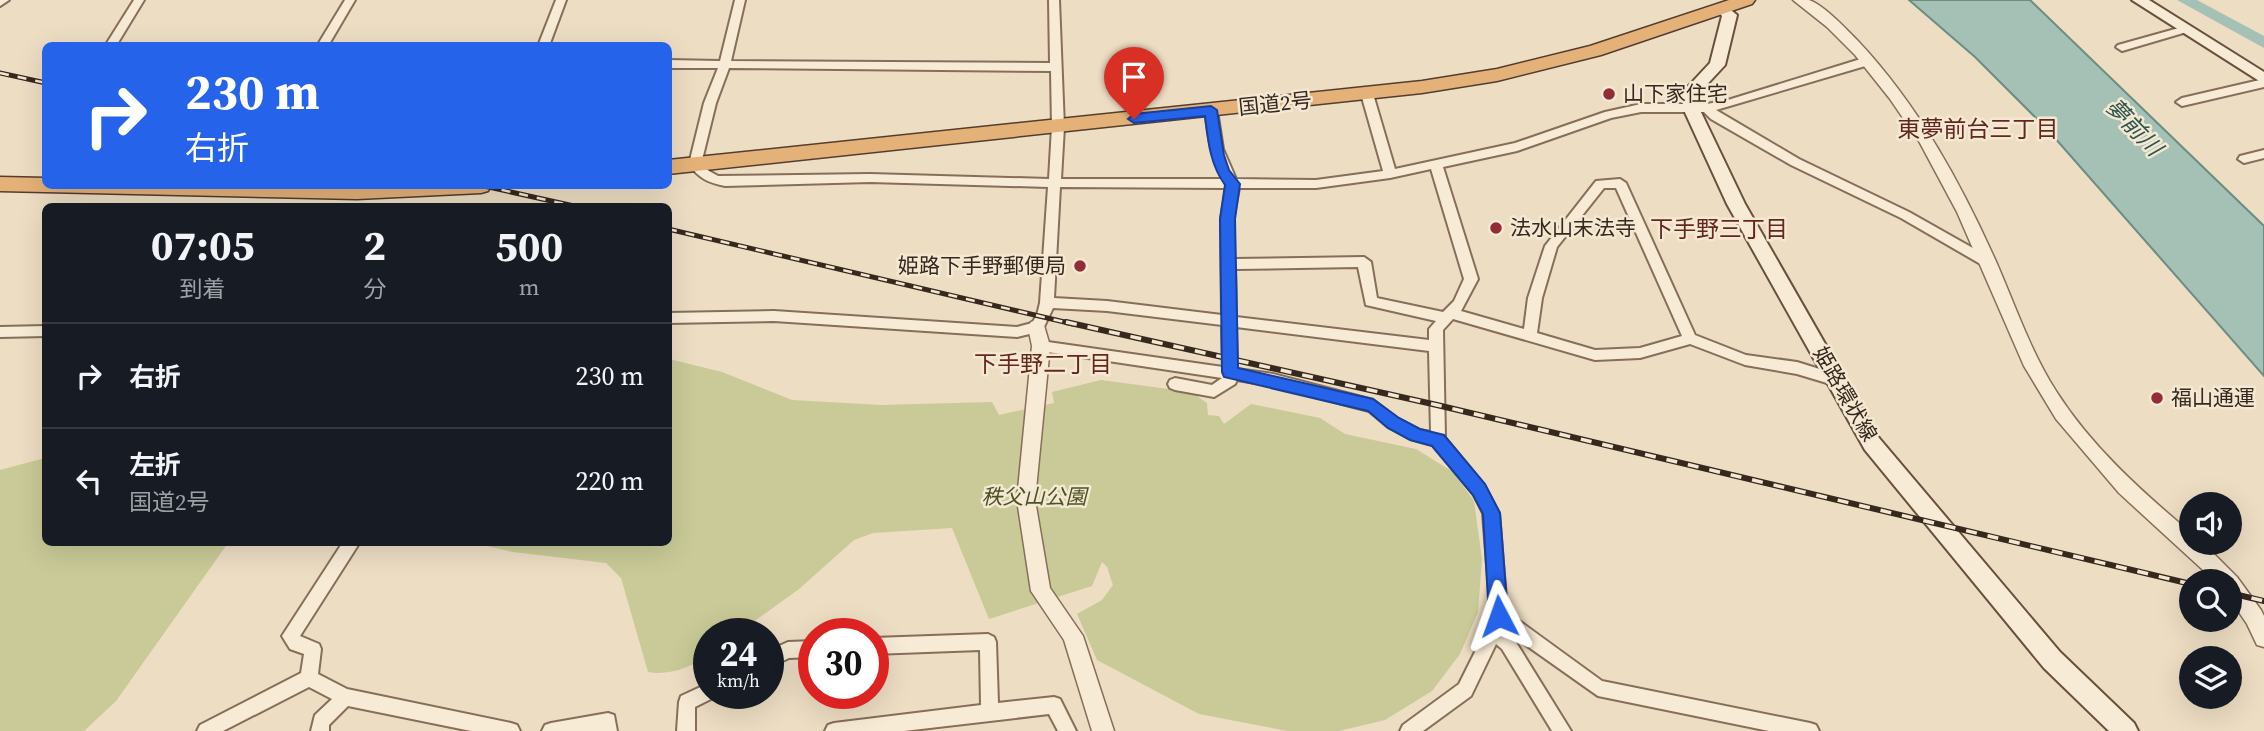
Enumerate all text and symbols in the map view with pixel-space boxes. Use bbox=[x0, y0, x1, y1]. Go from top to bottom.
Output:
pin bbox=[1104, 47, 1164, 119]
text: 230 m bbox=[185, 58, 320, 125]
icon: arrive bbox=[1115, 58, 1153, 96]
icon: right bbox=[70, 70, 161, 161]
place label: 山下家住宅 bbox=[1623, 79, 1728, 108]
street label: 国道2号 bbox=[1237, 85, 1313, 122]
marker: 山下家住宅 bbox=[1601, 86, 1617, 102]
water label: 夢前川 bbox=[2099, 91, 2172, 165]
district label: 東夢前台三丁目 bbox=[1898, 113, 2059, 145]
text: 右折 bbox=[185, 126, 249, 170]
place label: 法水山末法寺 bbox=[1510, 213, 1636, 242]
district label: 下手野三丁目 bbox=[1650, 213, 1788, 245]
text: 07:05 bbox=[151, 216, 254, 274]
text: 2 bbox=[363, 216, 386, 274]
text: 500 bbox=[495, 217, 563, 275]
marker: 法水山末法寺 bbox=[1488, 220, 1504, 236]
place label: 姫路下手野郵便局 bbox=[898, 251, 1066, 280]
marker: 姫路下手野郵便局 bbox=[1072, 258, 1088, 274]
text: m bbox=[519, 271, 539, 303]
text: 到着 bbox=[180, 273, 226, 305]
text: 分 bbox=[363, 273, 386, 305]
street label: 姫路環状線 bbox=[1807, 341, 1884, 446]
district label: 下手野二丁目 bbox=[974, 348, 1112, 380]
icon: right bbox=[70, 357, 108, 395]
text: 230 m bbox=[576, 358, 644, 394]
text: 右折 bbox=[129, 359, 181, 395]
place label: 福山通運 bbox=[2171, 383, 2255, 412]
marker: 福山通運 bbox=[2149, 390, 2165, 406]
text: 左折 bbox=[129, 447, 181, 483]
icon: left bbox=[70, 462, 108, 500]
text: 220 m bbox=[576, 463, 644, 499]
park label: 秩父山公園 bbox=[982, 482, 1089, 511]
text: 国道2号 bbox=[129, 486, 210, 518]
map controls bbox=[2179, 492, 2242, 709]
button: sound bbox=[2179, 492, 2242, 555]
button: search bbox=[2179, 569, 2242, 632]
position arrow bbox=[1462, 579, 1536, 653]
speed limit sign: 30 bbox=[798, 618, 889, 709]
text: 24 bbox=[720, 630, 757, 678]
button: layers bbox=[2179, 646, 2242, 709]
text: km/h bbox=[717, 668, 760, 693]

